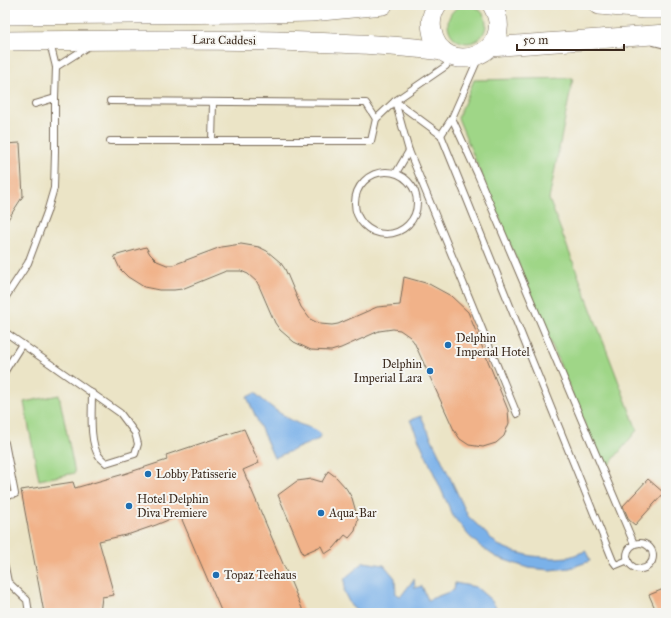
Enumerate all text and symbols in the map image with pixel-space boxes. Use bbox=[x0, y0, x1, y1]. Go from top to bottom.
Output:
scale bar bbox=[517, 26, 624, 52]
street label: Lara Caddesi bbox=[192, 32, 257, 48]
text: 50 m bbox=[523, 33, 548, 47]
place label: Delphin Imperial Hotel bbox=[456, 331, 531, 359]
marker: Delphin Imperial Hotel bbox=[443, 340, 453, 350]
place label: Delphin Imperial Lara bbox=[354, 357, 423, 385]
marker: Delphin Imperial Lara bbox=[425, 366, 435, 376]
place label: Lobby Patisserie bbox=[156, 467, 236, 481]
marker: Lobby Patisserie bbox=[143, 469, 153, 479]
place label: Hotel Delphin Diva Premiere bbox=[137, 492, 209, 520]
marker: Hotel Delphin Diva Premiere bbox=[124, 501, 134, 511]
place label: Aqua-Bar bbox=[328, 506, 377, 521]
marker: Aqua-Bar bbox=[316, 508, 326, 518]
place label: Topaz Teehaus bbox=[224, 568, 296, 582]
marker: Topaz Teehaus bbox=[211, 570, 221, 580]

